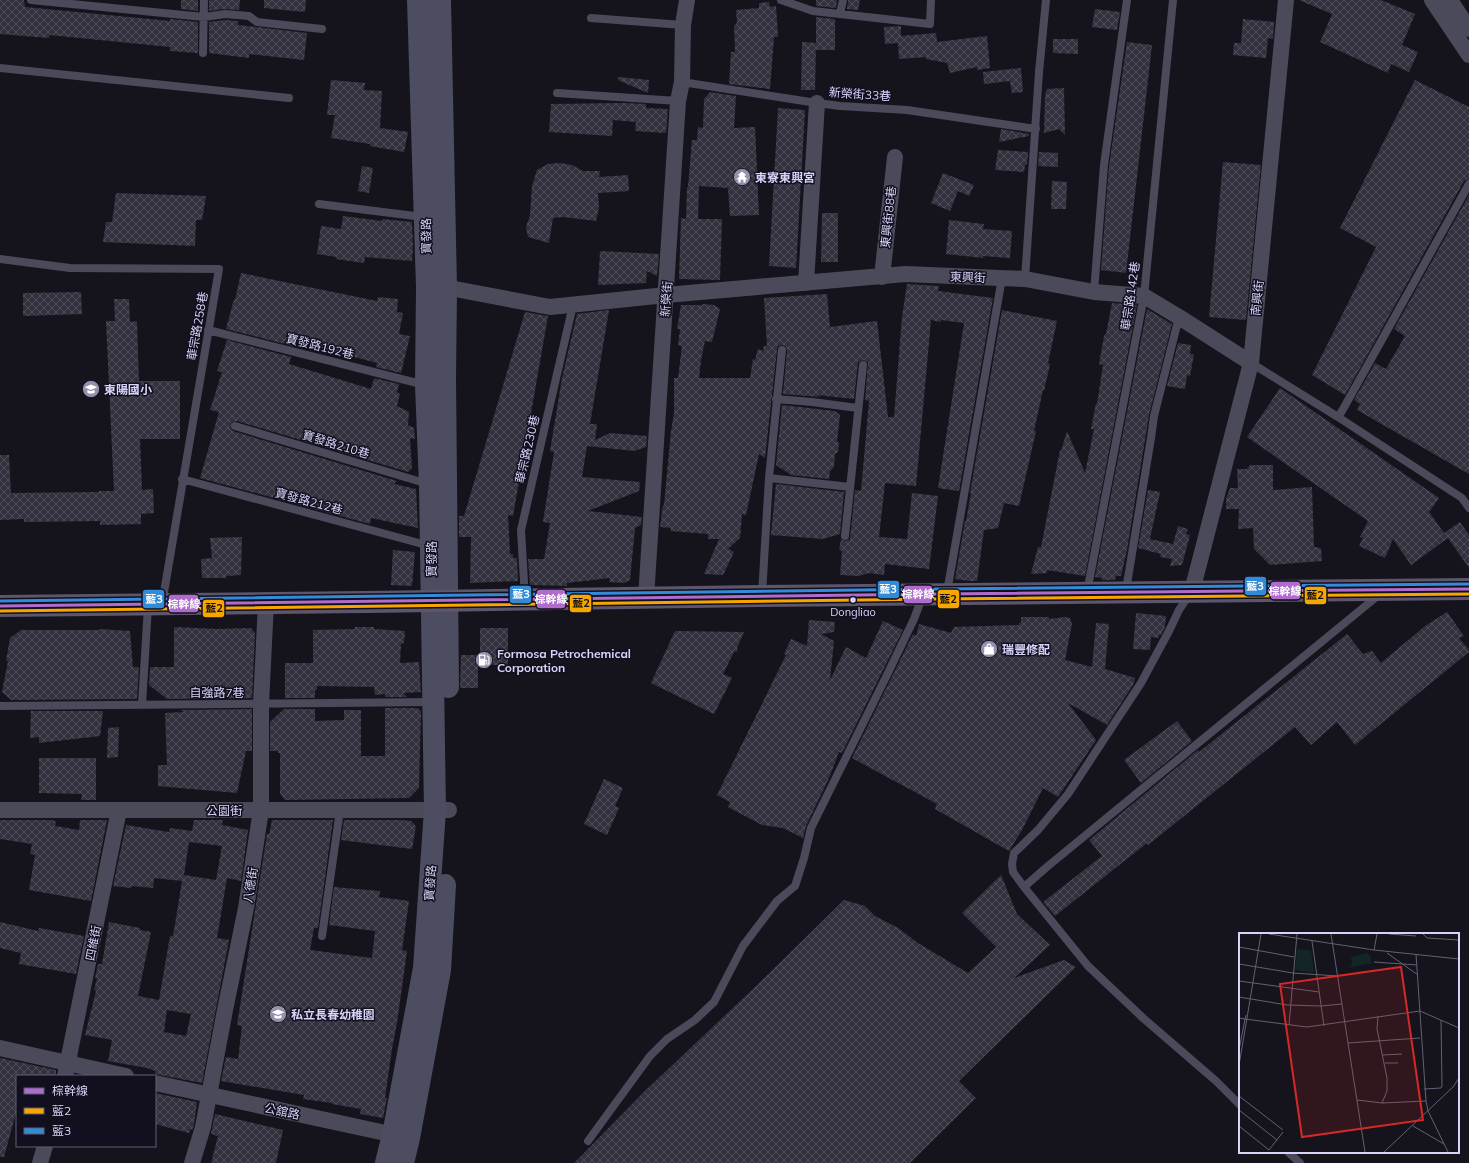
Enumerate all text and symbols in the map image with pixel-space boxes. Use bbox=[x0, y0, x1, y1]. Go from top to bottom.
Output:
street label: 新榮街33巷 bbox=[828, 84, 892, 104]
temple icon: 東寮東興宮 bbox=[732, 167, 752, 187]
place label: 東寮東興宮 bbox=[755, 170, 815, 185]
street label: 東興街88巷 bbox=[877, 185, 899, 249]
street label: 寶發路 bbox=[418, 218, 434, 254]
street label: 華宗路142巷 bbox=[1118, 260, 1142, 332]
street label: 東興街 bbox=[950, 269, 986, 285]
street label: 南興街 bbox=[1248, 279, 1266, 317]
street label: 新榮街 bbox=[657, 281, 675, 317]
street label: 華宗路258巷 bbox=[184, 290, 210, 362]
street label: 寶發路192巷 bbox=[284, 330, 356, 362]
school or university icon: 東陽國小 bbox=[81, 379, 101, 399]
place label: 東陽國小 bbox=[104, 382, 152, 397]
street label: 華宗路230巷 bbox=[512, 413, 542, 485]
street label: 寶發路210巷 bbox=[301, 427, 371, 461]
street label: 寶發路212巷 bbox=[273, 485, 345, 517]
street label: 寶發路 bbox=[424, 541, 439, 577]
line badge: 藍3 bbox=[1244, 576, 1267, 596]
text: 藍3 bbox=[1246, 579, 1264, 593]
line badge: 藍3 bbox=[877, 580, 900, 599]
line badge: 棕幹線 bbox=[1270, 581, 1301, 600]
text: 藍3 bbox=[879, 582, 897, 596]
text: 棕幹線 bbox=[1269, 584, 1302, 598]
line badge: 藍3 bbox=[509, 585, 532, 604]
line badge: 棕幹線 bbox=[903, 585, 933, 604]
line badge: 藍2 bbox=[1304, 586, 1327, 605]
text: 藍3 bbox=[512, 587, 530, 601]
text: 棕幹線 bbox=[902, 587, 935, 601]
text: 藍2 bbox=[1306, 588, 1324, 602]
line badge: 藍3 bbox=[142, 589, 165, 609]
line badge: 棕幹線 bbox=[536, 589, 566, 609]
line badge: 藍2 bbox=[937, 589, 960, 609]
text: 藍3 bbox=[145, 592, 163, 606]
text: 棕幹線 bbox=[535, 592, 568, 606]
text: 藍2 bbox=[939, 592, 957, 606]
line badge: 棕幹線 bbox=[168, 594, 199, 613]
line badge: 藍2 bbox=[569, 594, 592, 613]
marker: Dongliao bbox=[848, 595, 858, 605]
text: 藍2 bbox=[572, 596, 590, 610]
text: 棕幹線 bbox=[168, 597, 201, 611]
line badge: 藍2 bbox=[202, 599, 225, 618]
text: 藍2 bbox=[205, 601, 223, 615]
place label: Dongliao bbox=[830, 605, 876, 619]
shop icon: 瑞豐修配 bbox=[979, 639, 999, 659]
place label: 瑞豐修配 bbox=[1002, 642, 1050, 657]
place label: Formosa Petrochemical Corporation bbox=[497, 646, 631, 675]
fuel station icon: Formosa Petrochemical Corporation bbox=[474, 650, 494, 670]
street label: 自強路7巷 bbox=[189, 685, 245, 700]
street label: 公園街 bbox=[206, 803, 242, 818]
street label: 寶發路 bbox=[421, 865, 439, 901]
street label: 八德街 bbox=[240, 866, 260, 904]
street label: 四維街 bbox=[82, 924, 104, 962]
inset map bbox=[1239, 933, 1459, 1153]
school or university icon: 私立長春幼稚園 bbox=[268, 1004, 288, 1024]
place label: 私立長春幼稚園 bbox=[291, 1007, 375, 1022]
legend bbox=[16, 1075, 156, 1147]
text: 棕幹線 bbox=[52, 1083, 88, 1098]
street label: 公舘路 bbox=[263, 1100, 301, 1122]
text: 藍2 bbox=[52, 1103, 71, 1118]
text: 藍3 bbox=[52, 1123, 71, 1138]

